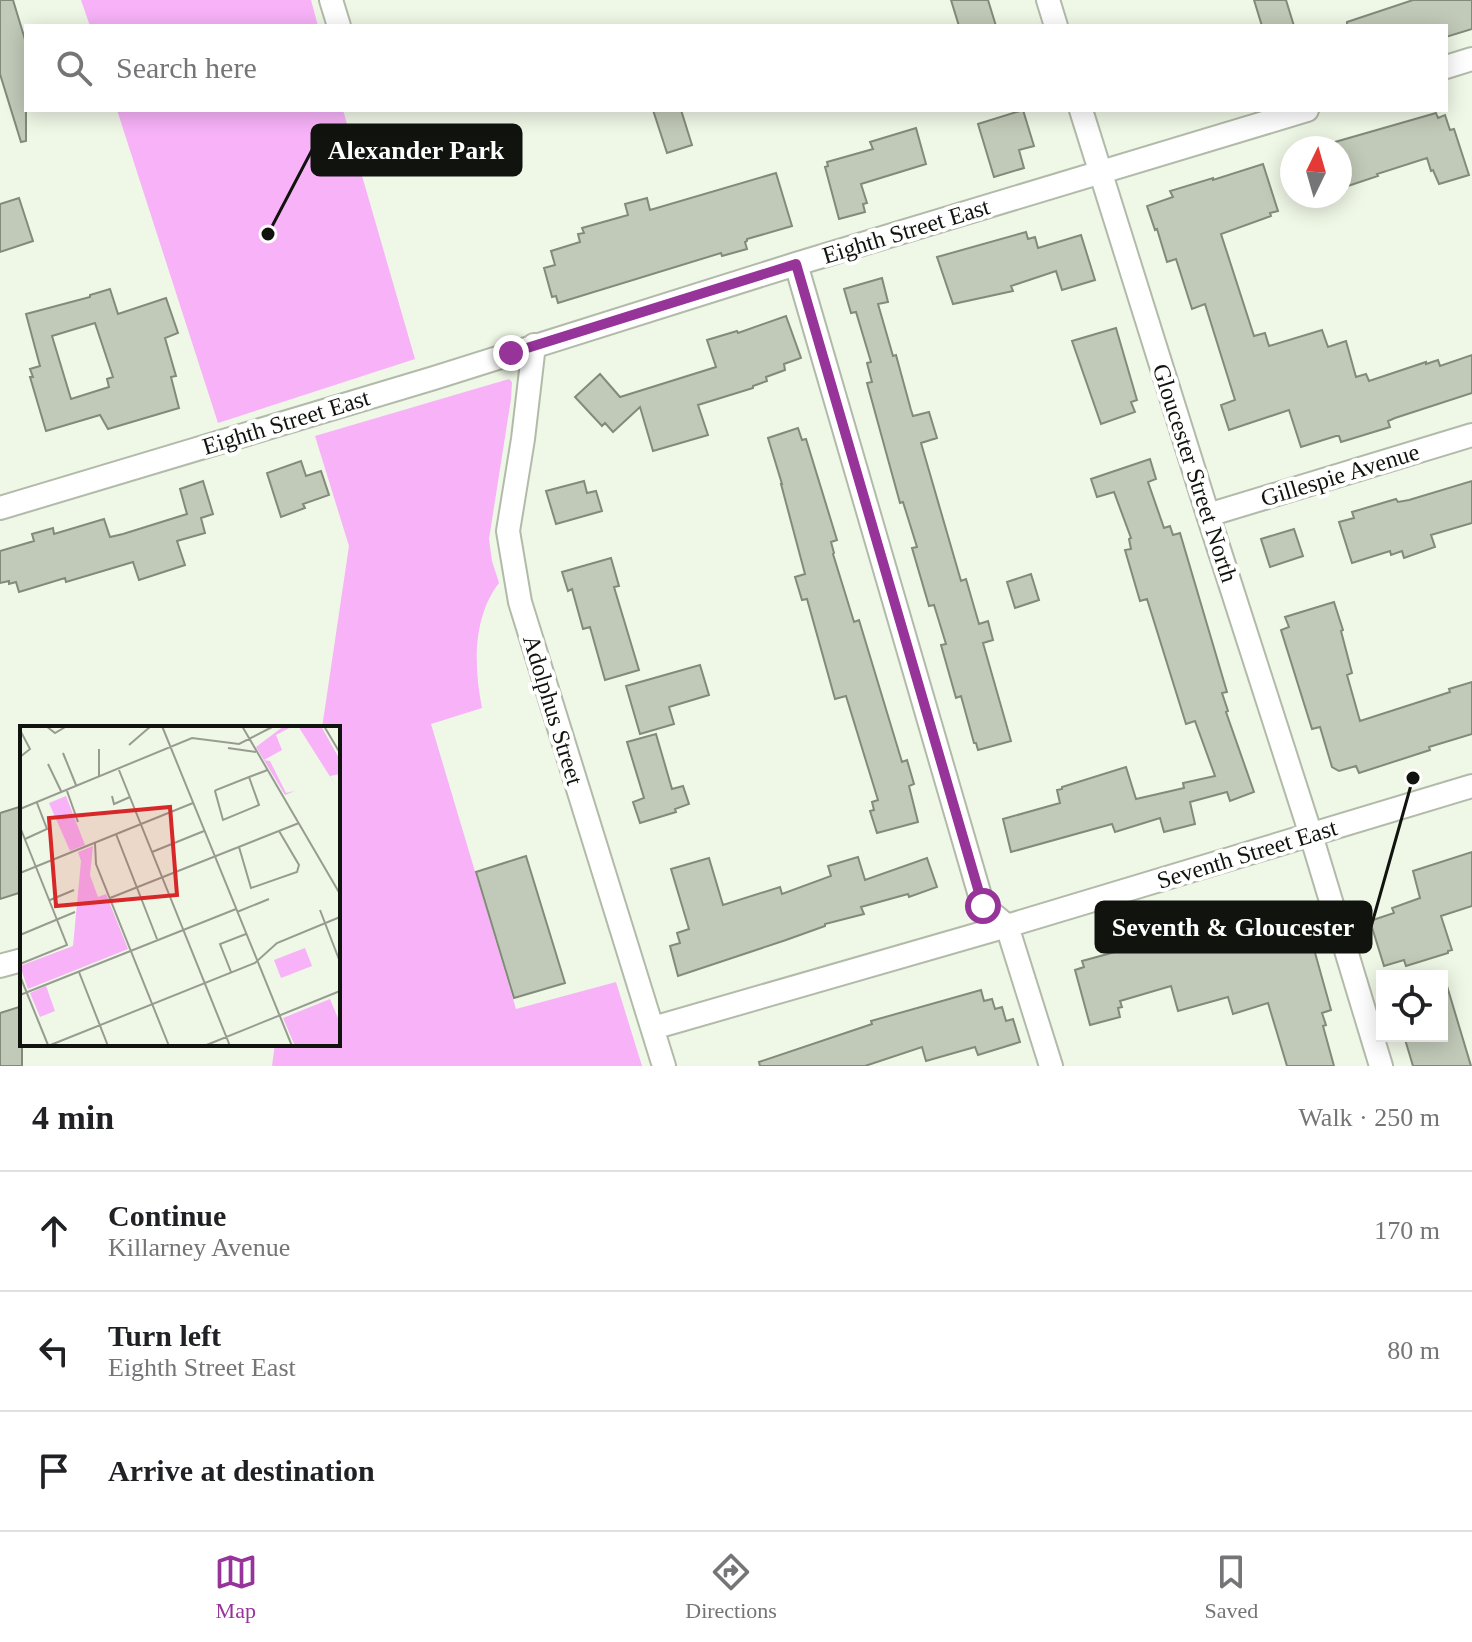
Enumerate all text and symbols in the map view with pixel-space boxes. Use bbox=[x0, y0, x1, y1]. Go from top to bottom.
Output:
search box bbox=[24, 24, 1448, 112]
icon: search bbox=[52, 46, 96, 90]
text: Search here bbox=[116, 51, 257, 84]
callout: Alexander Park bbox=[312, 125, 521, 175]
text: Alexander Park bbox=[328, 136, 505, 165]
north arrow bbox=[1280, 136, 1352, 208]
street label: Eighth Street East bbox=[819, 193, 993, 269]
route end bbox=[493, 335, 529, 371]
street label: Gloucester Street North bbox=[1147, 361, 1243, 585]
street label: Eighth Street East bbox=[199, 384, 373, 460]
street label: Gillespie Avenue bbox=[1258, 439, 1422, 511]
street label: Adolphus Street bbox=[518, 632, 588, 788]
inset map bbox=[20, 726, 340, 1046]
street label: Seventh Street East bbox=[1154, 814, 1340, 894]
route start bbox=[965, 888, 1001, 924]
callout: Seventh & Gloucester bbox=[1096, 902, 1371, 952]
text: Seventh & Gloucester bbox=[1112, 913, 1354, 942]
map controls bbox=[1376, 970, 1448, 1042]
button: locate bbox=[1376, 970, 1448, 1042]
text: 4 min bbox=[32, 1099, 114, 1136]
text: Walk · 250 m bbox=[1298, 1103, 1440, 1132]
text: Continue bbox=[108, 1199, 226, 1232]
icon: ahead bbox=[32, 1209, 76, 1253]
text: 170 m bbox=[1374, 1216, 1440, 1245]
text: Killarney Avenue bbox=[108, 1233, 290, 1262]
text: Turn left bbox=[108, 1319, 221, 1352]
icon: left bbox=[32, 1329, 76, 1373]
text: 80 m bbox=[1387, 1336, 1440, 1365]
text: Eighth Street East bbox=[108, 1353, 296, 1382]
icon: arrive bbox=[32, 1449, 76, 1493]
text: Arrive at destination bbox=[108, 1454, 375, 1487]
tab: Map bbox=[214, 1550, 258, 1624]
tab: Directions bbox=[685, 1550, 777, 1624]
tab: Saved bbox=[1204, 1550, 1258, 1624]

